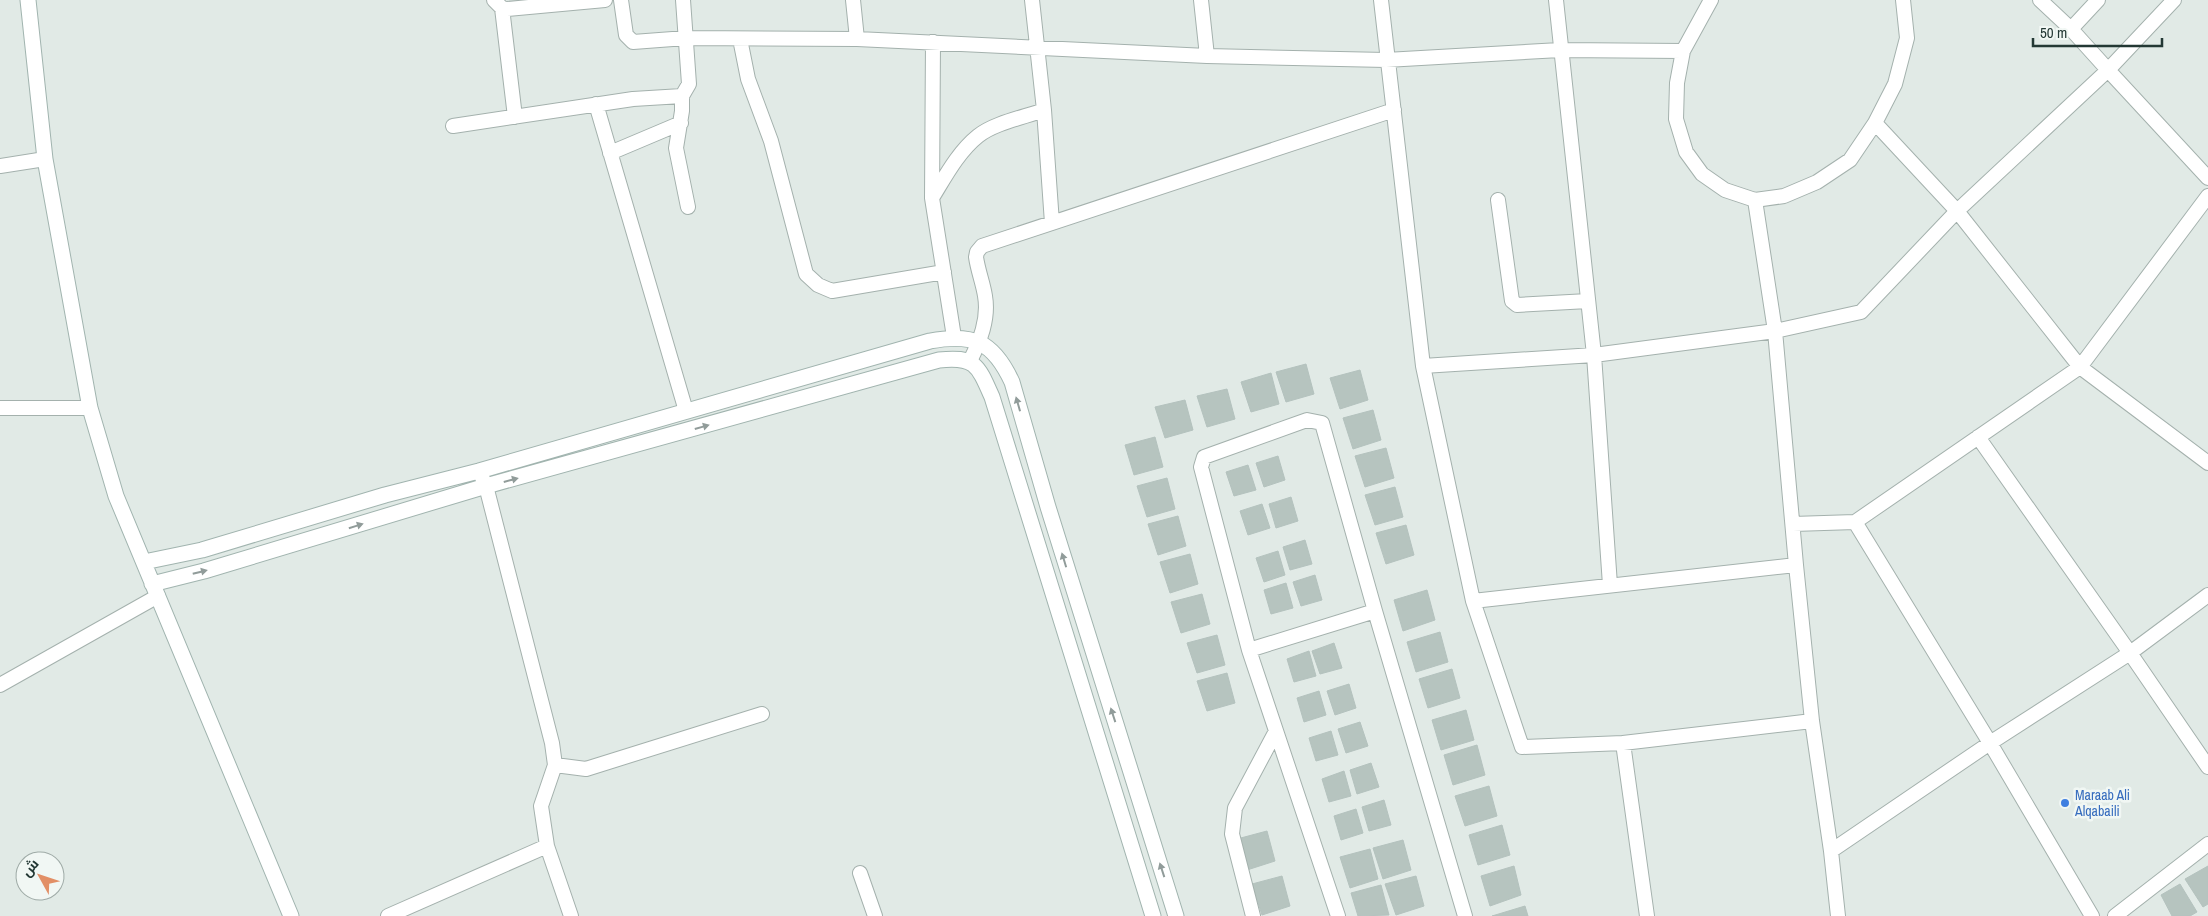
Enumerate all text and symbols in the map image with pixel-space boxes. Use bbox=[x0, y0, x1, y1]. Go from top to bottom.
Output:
scale bar bbox=[2033, 15, 2162, 47]
text: 50 m bbox=[2040, 22, 2067, 43]
one-way arrow bbox=[1014, 396, 1022, 411]
one-way arrow bbox=[694, 423, 709, 431]
one-way arrow bbox=[504, 475, 519, 483]
one-way arrow bbox=[348, 522, 363, 530]
one-way arrow bbox=[1060, 552, 1067, 567]
one-way arrow bbox=[192, 568, 207, 576]
one-way arrow bbox=[1109, 707, 1116, 722]
place label: Maraab Ali Alqabaili bbox=[2074, 786, 2130, 820]
marker: Maraab Ali Alqabaili bbox=[2059, 797, 2071, 809]
north arrow bbox=[15, 851, 65, 901]
text: ش bbox=[17, 855, 43, 880]
one-way arrow bbox=[1157, 862, 1165, 877]

